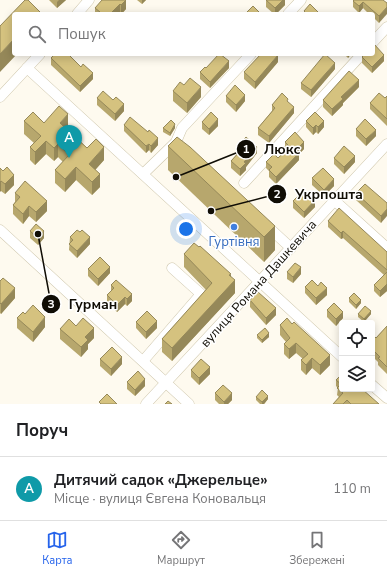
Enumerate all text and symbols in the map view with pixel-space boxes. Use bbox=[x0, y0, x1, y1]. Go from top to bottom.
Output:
search box bbox=[12, 12, 375, 56]
icon: search bbox=[26, 23, 48, 45]
text: Пошук bbox=[58, 24, 106, 44]
pin: A bbox=[56, 125, 82, 158]
callout: Люкс bbox=[236, 136, 309, 162]
text: Люкс bbox=[264, 140, 300, 159]
text: 1 bbox=[242, 141, 250, 157]
callout: Укрпошта bbox=[267, 181, 371, 207]
text: Укрпошта bbox=[294, 185, 363, 204]
text: 2 bbox=[273, 186, 281, 202]
street label: вулиця Романа Дашкевича bbox=[197, 216, 321, 351]
your location bbox=[176, 219, 196, 239]
marker: Гуртівня bbox=[229, 222, 239, 232]
place label: Гуртівня bbox=[208, 233, 260, 251]
callout: Гурман bbox=[41, 291, 125, 317]
text: Гурман bbox=[69, 295, 117, 314]
text: 3 bbox=[47, 296, 55, 312]
map controls bbox=[339, 320, 375, 392]
button: locate bbox=[339, 320, 375, 356]
button: layers bbox=[339, 356, 375, 392]
text: Поруч bbox=[16, 419, 68, 442]
text: Дитячий садок «Джерельце» bbox=[54, 470, 268, 490]
text: A bbox=[24, 480, 34, 498]
text: 110 m bbox=[333, 480, 371, 498]
text: Місце · вулиця Євгена Коновальця bbox=[54, 490, 266, 508]
tab: Карта bbox=[42, 529, 73, 568]
tab: Маршрут bbox=[157, 529, 205, 568]
tab: Збережені bbox=[289, 529, 345, 568]

